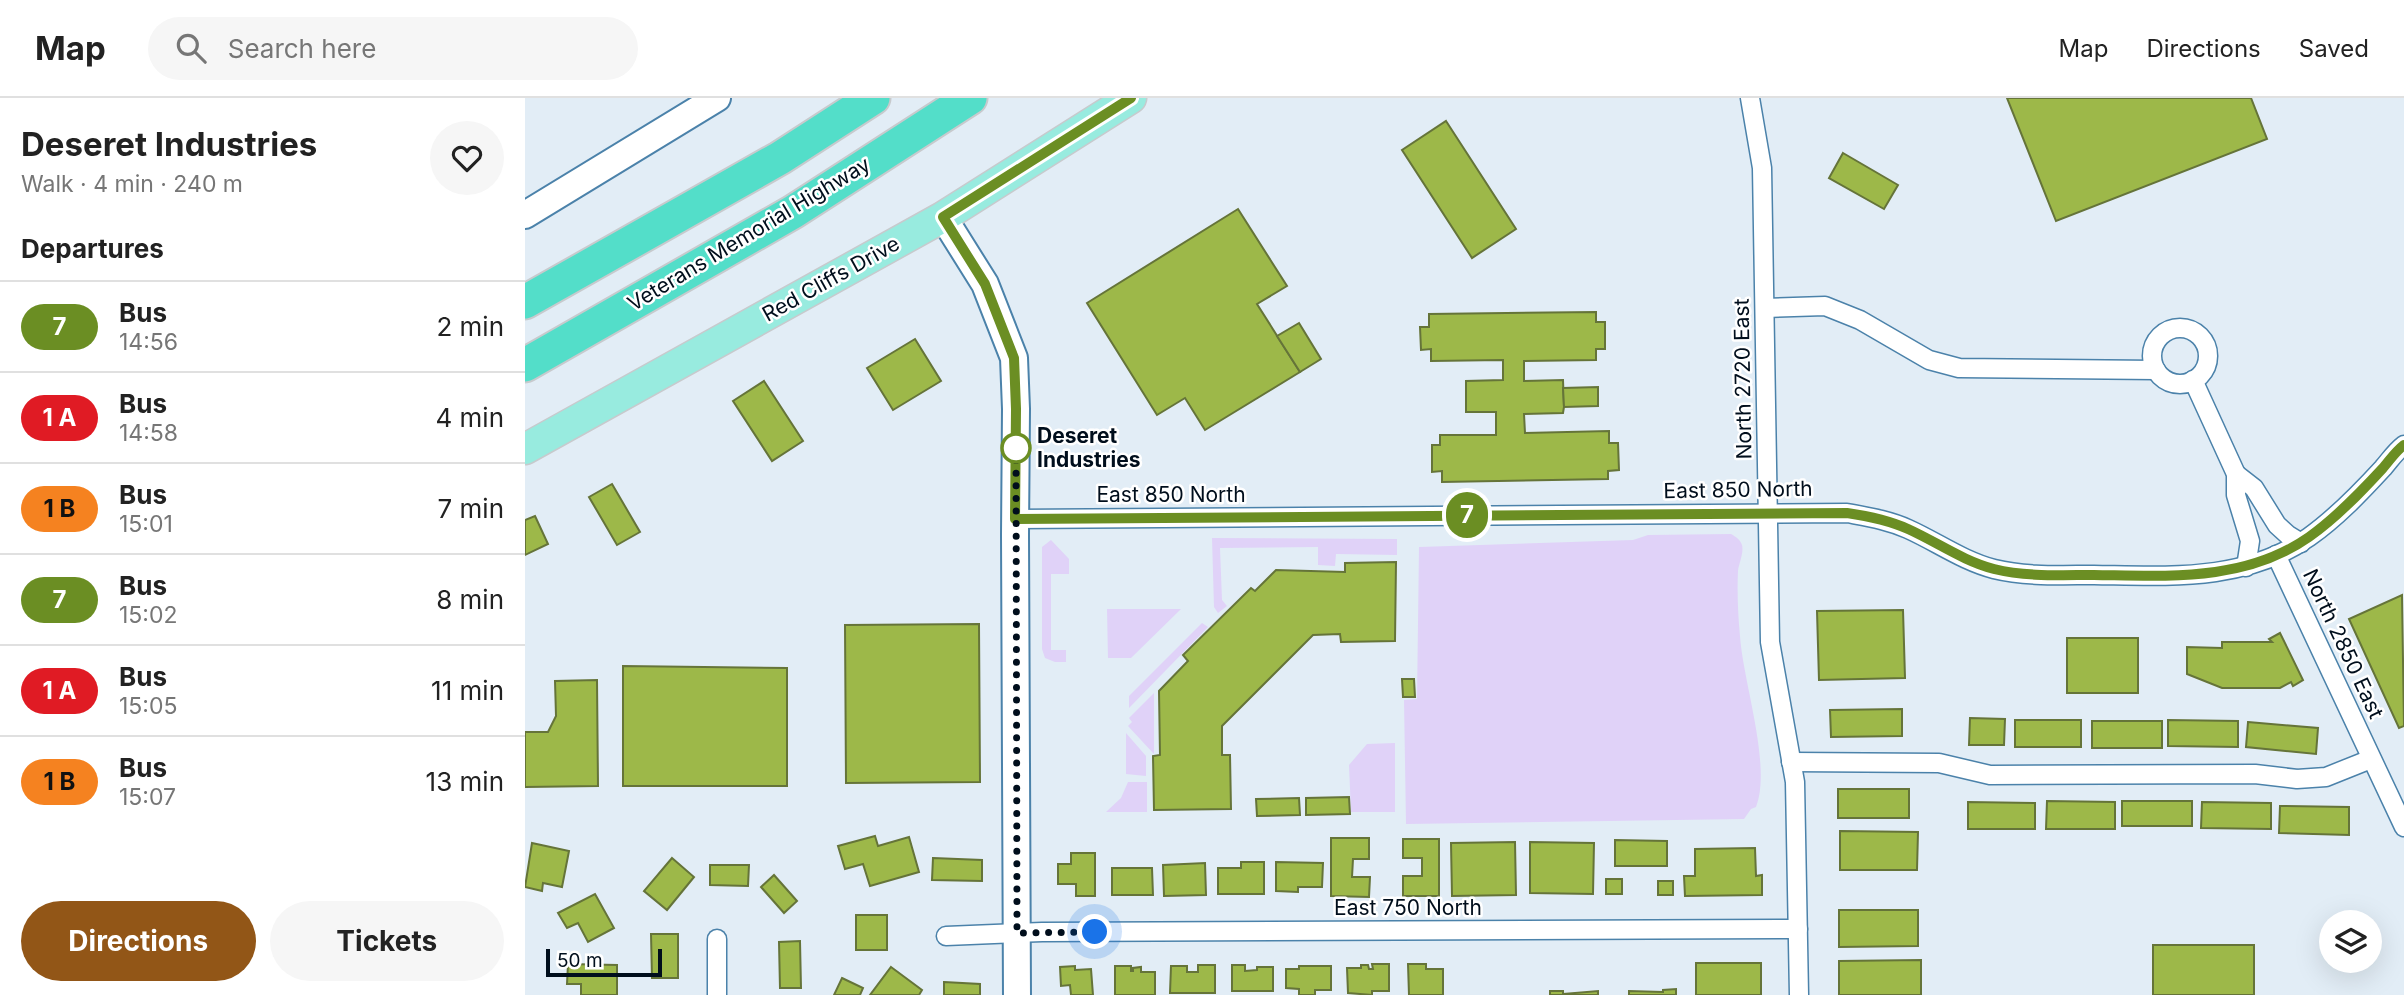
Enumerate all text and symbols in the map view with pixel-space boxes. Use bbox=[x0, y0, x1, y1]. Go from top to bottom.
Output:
search box bbox=[148, 17, 638, 80]
text: Map bbox=[35, 28, 106, 68]
icon: search bbox=[172, 29, 210, 67]
text: Search here bbox=[228, 33, 376, 64]
text: Map bbox=[2059, 34, 2108, 63]
text: Directions bbox=[2146, 34, 2261, 63]
text: Saved bbox=[2299, 34, 2369, 63]
button: heart bbox=[430, 121, 504, 195]
text: Deseret Industries bbox=[21, 124, 317, 164]
street label: Veterans Memorial Highway bbox=[623, 151, 875, 316]
text: Walk · 4 min · 240 m bbox=[21, 170, 243, 198]
street label: Red Cliffs Drive bbox=[758, 231, 904, 327]
text: Departures bbox=[21, 233, 164, 264]
text: Bus bbox=[119, 297, 167, 328]
street label: North 2720 East bbox=[1729, 298, 1756, 460]
text: 2 min bbox=[436, 311, 504, 342]
text: 7 bbox=[53, 312, 66, 341]
text: 14:56 bbox=[119, 328, 178, 356]
text: Bus bbox=[119, 388, 167, 419]
text: 4 min bbox=[435, 402, 504, 433]
text: 1 A bbox=[43, 403, 76, 432]
text: 14:58 bbox=[119, 419, 178, 447]
place label: Deseret Industries bbox=[1037, 423, 1140, 472]
marker: Deseret Industries bbox=[1001, 433, 1031, 463]
street label: East 850 North bbox=[1663, 476, 1813, 503]
text: Bus bbox=[119, 479, 167, 510]
street label: East 850 North bbox=[1096, 482, 1246, 507]
line badge: 7 bbox=[1444, 492, 1490, 538]
text: 7 min bbox=[438, 493, 504, 524]
text: 1 B bbox=[44, 494, 75, 523]
text: 7 bbox=[1460, 500, 1474, 529]
text: 15:01 bbox=[119, 510, 173, 538]
street label: North 2850 East bbox=[2298, 565, 2389, 723]
text: Bus bbox=[119, 570, 167, 601]
text: 8 min bbox=[436, 584, 504, 615]
text: 7 bbox=[53, 585, 66, 614]
text: 15:02 bbox=[119, 601, 178, 629]
text: Bus bbox=[119, 661, 167, 692]
text: 11 min bbox=[431, 675, 504, 706]
text: 1 A bbox=[43, 676, 76, 705]
text: 15:05 bbox=[119, 692, 177, 720]
text: Bus bbox=[119, 752, 167, 783]
text: 13 min bbox=[426, 766, 504, 797]
text: 1 B bbox=[44, 767, 75, 796]
text: 15:07 bbox=[119, 783, 176, 811]
street label: East 750 North bbox=[1334, 895, 1482, 920]
button: Directions bbox=[21, 901, 256, 981]
button: Tickets bbox=[270, 901, 504, 981]
map controls bbox=[2319, 910, 2382, 973]
button: layers bbox=[2319, 910, 2382, 973]
your location bbox=[1077, 914, 1112, 949]
scale bar bbox=[546, 946, 661, 978]
text: 50 m bbox=[557, 949, 603, 972]

